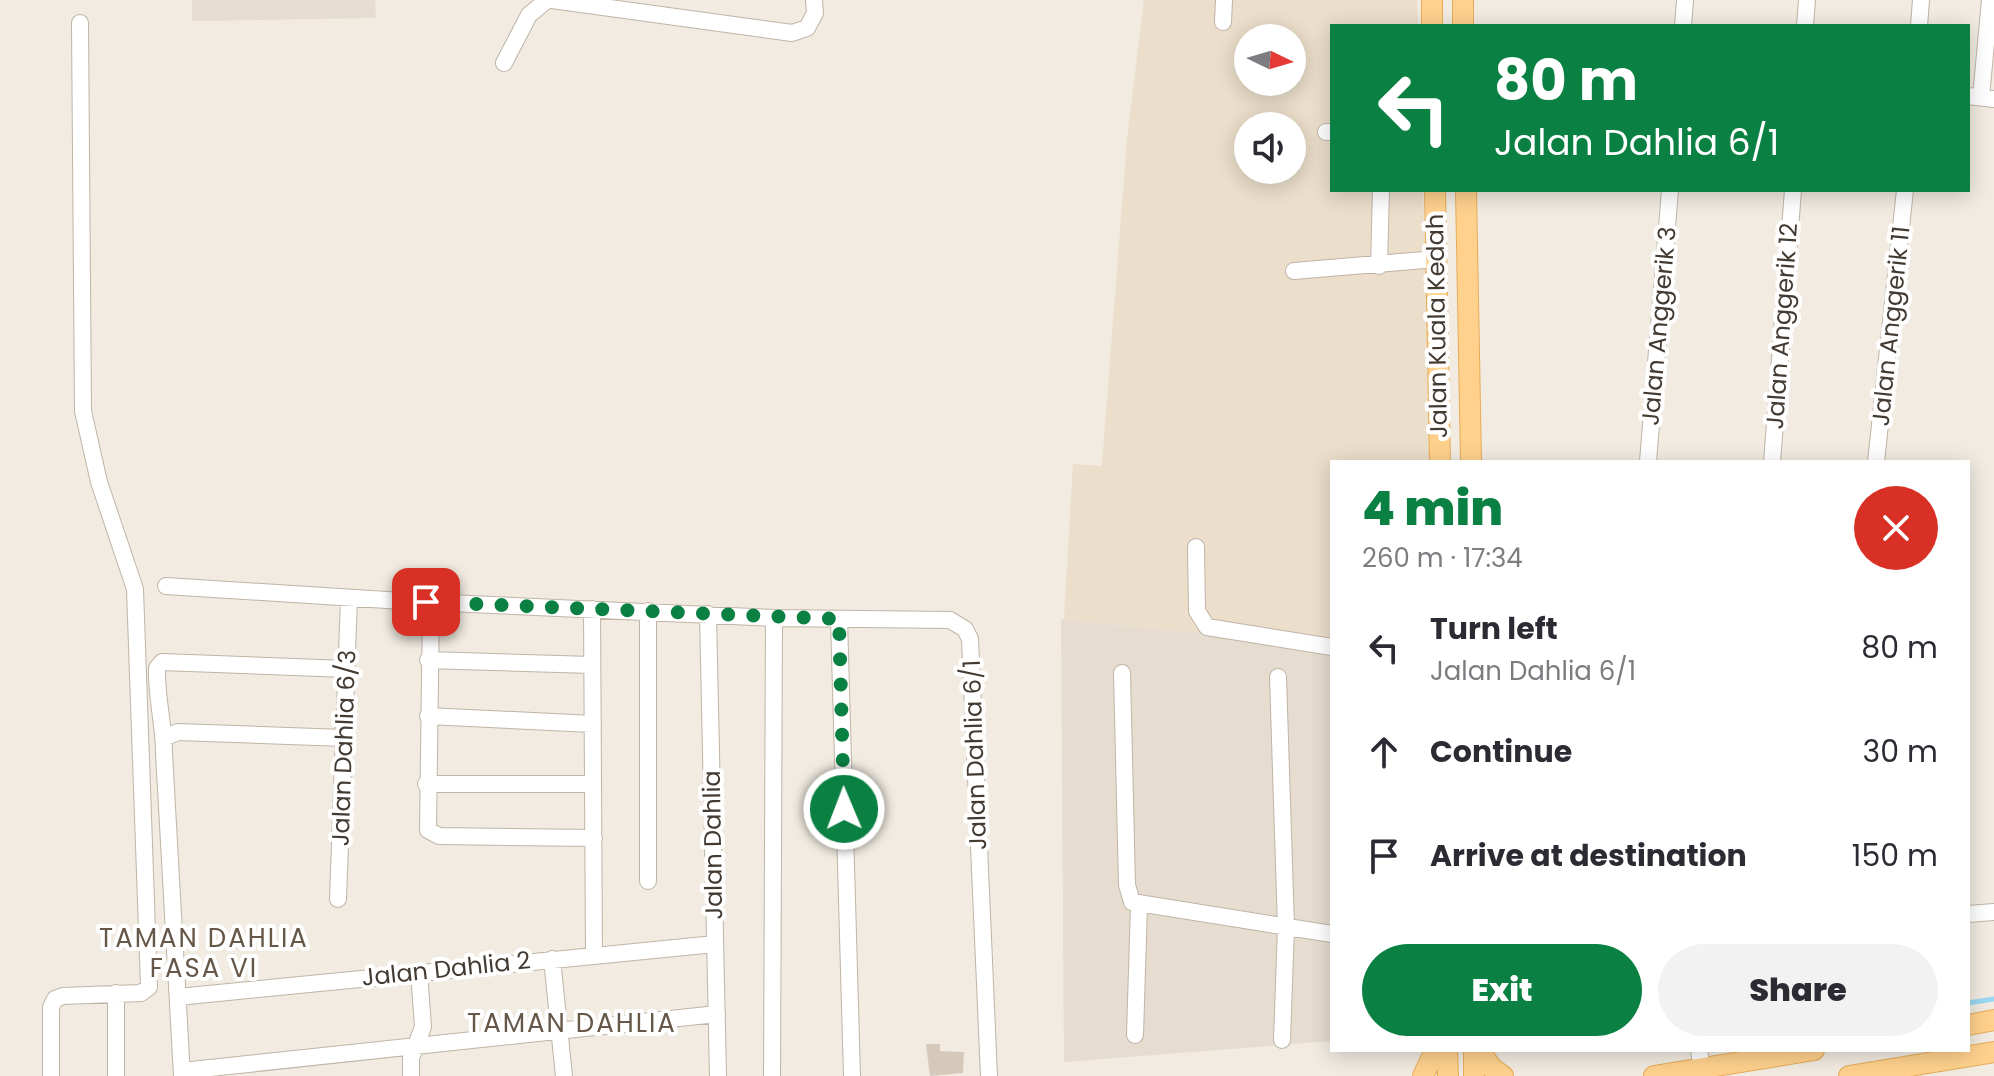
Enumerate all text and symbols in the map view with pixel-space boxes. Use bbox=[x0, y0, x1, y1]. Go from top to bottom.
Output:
north arrow bbox=[1234, 24, 1306, 96]
map controls bbox=[1234, 24, 1306, 184]
text: 80 m bbox=[1494, 41, 1638, 120]
icon: left bbox=[1362, 56, 1466, 160]
button: sound bbox=[1234, 112, 1306, 184]
text: Jalan Dahlia 6/1 bbox=[1494, 117, 1779, 168]
street label: Jalan Kuala Kedah bbox=[1418, 214, 1455, 438]
street label: Jalan Anggerik 12 bbox=[1758, 222, 1805, 430]
street label: Jalan Anggerik 11 bbox=[1864, 224, 1917, 427]
street label: Jalan Anggerik 3 bbox=[1633, 225, 1684, 427]
text: 4 min bbox=[1362, 475, 1503, 542]
button: close bbox=[1854, 486, 1938, 570]
text: 260 m · 17:34 bbox=[1362, 540, 1523, 576]
pin bbox=[392, 568, 460, 636]
icon: arrive bbox=[404, 580, 448, 624]
text: Turn left bbox=[1430, 607, 1558, 650]
icon: left bbox=[1362, 626, 1406, 670]
text: 80 m bbox=[1861, 626, 1938, 669]
street label: Jalan Dahlia 6/3 bbox=[324, 649, 363, 847]
text: Jalan Dahlia 6/1 bbox=[1430, 653, 1636, 689]
street label: Jalan Dahlia 6/1 bbox=[955, 659, 994, 851]
icon: ahead bbox=[1362, 730, 1406, 774]
text: Continue bbox=[1430, 730, 1572, 773]
text: 30 m bbox=[1863, 730, 1938, 773]
position arrow bbox=[802, 767, 886, 851]
street label: Jalan Dahlia bbox=[695, 770, 730, 920]
icon: arrive bbox=[1362, 834, 1406, 878]
text: Arrive at destination bbox=[1430, 834, 1747, 877]
text: 150 m bbox=[1852, 834, 1938, 877]
district label: TAMAN DAHLIA FASA VI bbox=[99, 920, 309, 986]
street label: Jalan Dahlia 2 bbox=[360, 943, 532, 994]
button: Exit bbox=[1362, 944, 1642, 1036]
button: Share bbox=[1658, 944, 1938, 1036]
district label: TAMAN DAHLIA bbox=[467, 1005, 677, 1041]

